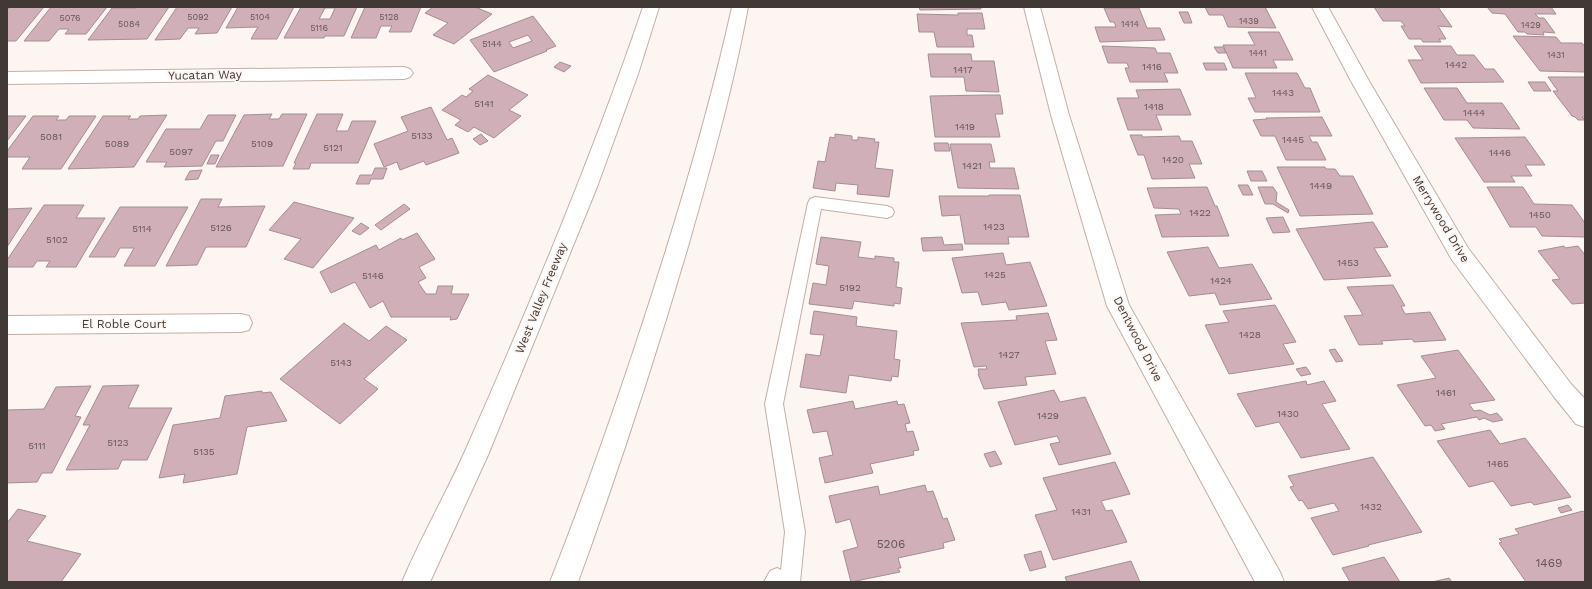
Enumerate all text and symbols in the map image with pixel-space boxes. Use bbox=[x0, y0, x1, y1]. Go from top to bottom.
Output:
house number: 5092 bbox=[187, 12, 209, 22]
house number: 5104 bbox=[250, 12, 270, 22]
house number: 5128 bbox=[379, 12, 399, 22]
house number: 5076 bbox=[60, 13, 81, 23]
house number: 1439 bbox=[1239, 16, 1259, 26]
house number: 5084 bbox=[118, 19, 140, 29]
house number: 1414 bbox=[1121, 19, 1139, 29]
house number: 1429 bbox=[1521, 20, 1541, 30]
house number: 5116 bbox=[310, 23, 328, 33]
house number: 5144 bbox=[482, 39, 502, 49]
house number: 1441 bbox=[1249, 48, 1267, 58]
house number: 1431 bbox=[1547, 50, 1565, 60]
house number: 1442 bbox=[1445, 59, 1467, 70]
house number: 1416 bbox=[1142, 61, 1162, 72]
house number: 1417 bbox=[953, 64, 973, 75]
street label: Yucatan Way bbox=[168, 67, 243, 83]
house number: 1443 bbox=[1272, 87, 1294, 98]
house number: 5141 bbox=[474, 98, 494, 109]
house number: 1418 bbox=[1144, 101, 1164, 112]
house number: 1444 bbox=[1463, 107, 1485, 118]
house number: 1419 bbox=[955, 121, 975, 132]
house number: 5133 bbox=[411, 130, 433, 141]
house number: 5081 bbox=[40, 131, 62, 142]
house number: 1445 bbox=[1282, 134, 1304, 145]
house number: 5089 bbox=[105, 138, 129, 149]
house number: 5109 bbox=[251, 138, 273, 149]
house number: 5121 bbox=[323, 142, 343, 153]
house number: 5097 bbox=[169, 146, 193, 157]
house number: 1446 bbox=[1489, 147, 1511, 158]
house number: 1420 bbox=[1162, 154, 1184, 165]
house number: 1421 bbox=[962, 160, 982, 171]
street label: Merrywood Drive bbox=[1410, 173, 1472, 265]
house number: 1449 bbox=[1310, 180, 1332, 191]
house number: 1422 bbox=[1189, 207, 1211, 218]
house number: 1450 bbox=[1529, 209, 1551, 220]
house number: 1423 bbox=[983, 221, 1005, 232]
house number: 5126 bbox=[210, 222, 232, 233]
house number: 5114 bbox=[132, 223, 152, 234]
house number: 5102 bbox=[46, 234, 68, 245]
street label: West Valley Freeway bbox=[512, 240, 570, 356]
house number: 1453 bbox=[1337, 257, 1359, 268]
house number: 1425 bbox=[984, 269, 1006, 280]
house number: 5146 bbox=[362, 270, 384, 281]
house number: 1424 bbox=[1210, 275, 1232, 286]
house number: 5192 bbox=[839, 282, 861, 293]
street label: Dentwood Drive bbox=[1111, 294, 1166, 384]
street label: El Roble Court bbox=[82, 317, 166, 331]
house number: 1428 bbox=[1239, 329, 1261, 340]
house number: 1427 bbox=[998, 349, 1020, 360]
house number: 5143 bbox=[330, 357, 352, 368]
house number: 1461 bbox=[1436, 387, 1456, 398]
house number: 1430 bbox=[1277, 408, 1299, 419]
house number: 1429 bbox=[1037, 410, 1059, 421]
house number: 5123 bbox=[107, 437, 129, 448]
house number: 5111 bbox=[28, 440, 46, 451]
house number: 5135 bbox=[193, 446, 215, 457]
house number: 1465 bbox=[1487, 458, 1509, 469]
house number: 1432 bbox=[1360, 501, 1382, 512]
house number: 1431 bbox=[1071, 506, 1091, 517]
house number: 5206 bbox=[877, 537, 905, 551]
house number: 1469 bbox=[1536, 556, 1562, 570]

